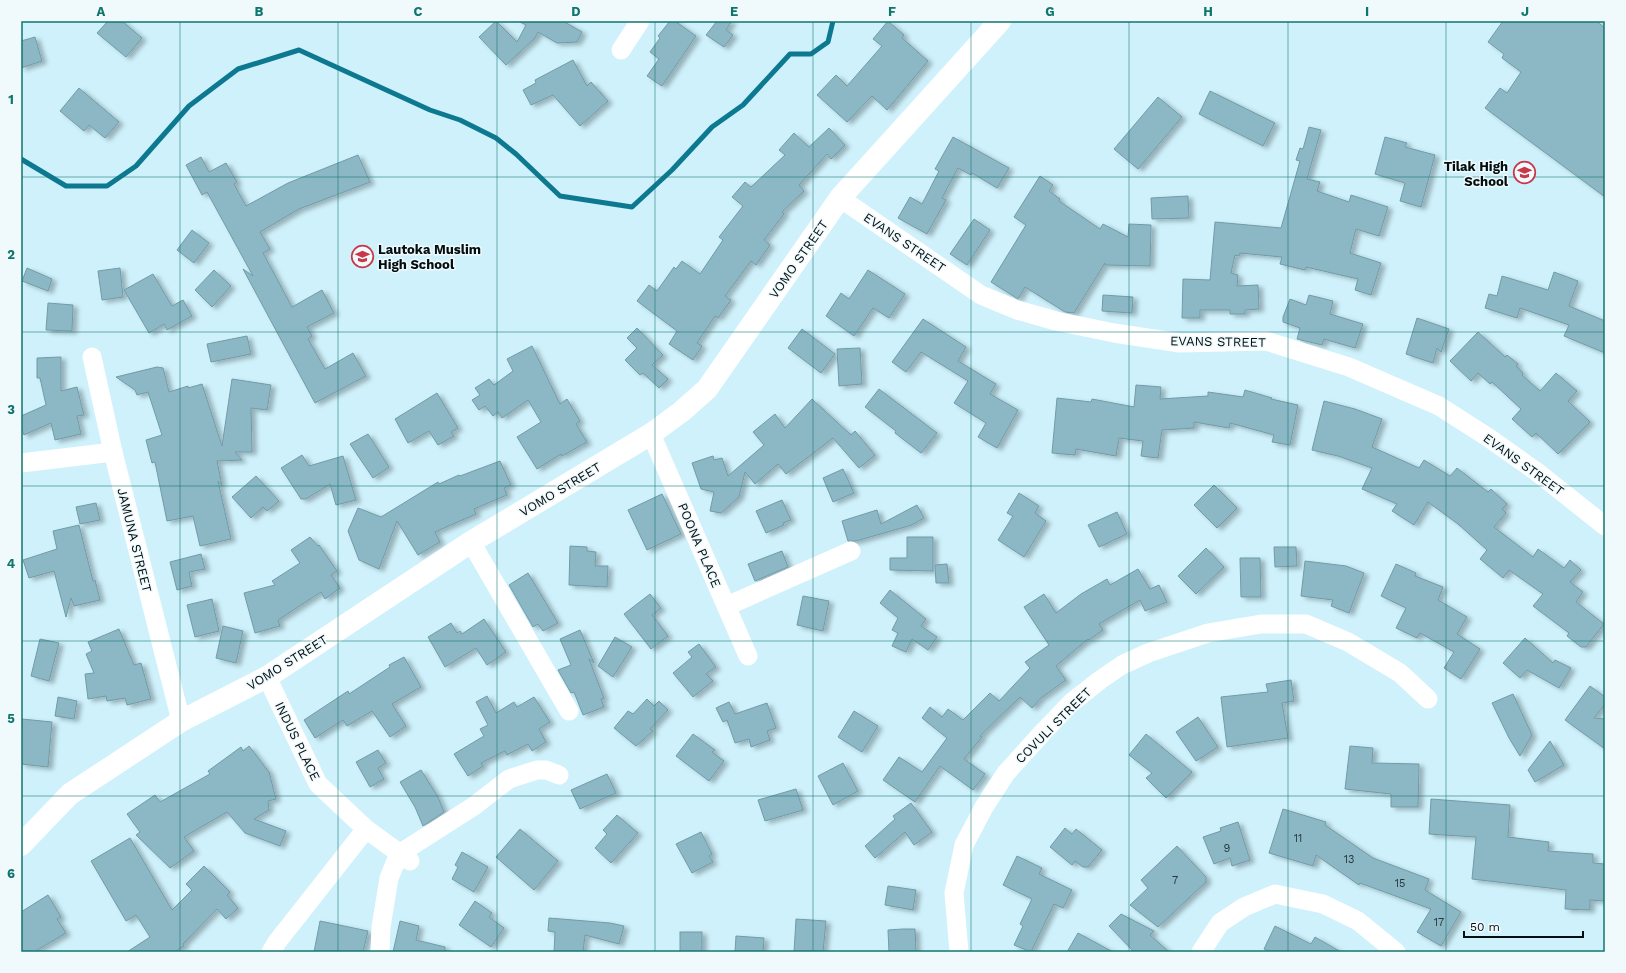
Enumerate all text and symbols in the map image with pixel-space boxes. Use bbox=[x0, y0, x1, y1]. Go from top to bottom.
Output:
text: A bbox=[97, 4, 106, 19]
text: B bbox=[255, 4, 264, 19]
text: C bbox=[414, 4, 423, 19]
text: D bbox=[571, 4, 581, 19]
text: E bbox=[730, 4, 738, 19]
text: F bbox=[888, 4, 896, 19]
text: G bbox=[1045, 4, 1055, 19]
text: H bbox=[1203, 4, 1213, 19]
text: I bbox=[1365, 4, 1369, 19]
text: J bbox=[1521, 4, 1529, 19]
text: 1 bbox=[8, 92, 14, 107]
place label: Tilak High School bbox=[1444, 159, 1509, 189]
school or university icon: Tilak High School bbox=[1511, 160, 1537, 186]
street label: EVANS STREET bbox=[861, 209, 949, 275]
street label: VOMO STREET bbox=[766, 217, 831, 301]
place label: Lautoka Muslim High School bbox=[378, 242, 481, 272]
school or university icon: Lautoka Muslim High School bbox=[349, 243, 375, 269]
text: 2 bbox=[7, 247, 15, 262]
street label: EVANS STREET bbox=[1170, 333, 1266, 350]
text: 3 bbox=[7, 402, 15, 417]
street label: EVANS STREET bbox=[1481, 430, 1567, 499]
street label: VOMO STREET bbox=[517, 459, 604, 520]
street label: JAMUNA STREET bbox=[114, 486, 155, 594]
street label: POONA PLACE bbox=[675, 501, 724, 590]
text: 4 bbox=[7, 556, 16, 571]
street label: VOMO STREET bbox=[244, 632, 330, 693]
street label: COVULI STREET bbox=[1012, 684, 1094, 766]
street label: INDUS PLACE bbox=[272, 699, 323, 783]
text: 5 bbox=[7, 711, 15, 726]
house number: 11 bbox=[1294, 832, 1302, 845]
house number: 9 bbox=[1224, 842, 1231, 855]
house number: 13 bbox=[1344, 853, 1354, 866]
text: 6 bbox=[7, 866, 15, 881]
house number: 7 bbox=[1172, 874, 1178, 887]
house number: 15 bbox=[1395, 877, 1405, 890]
scale bar bbox=[1464, 913, 1583, 939]
house number: 17 bbox=[1434, 916, 1444, 929]
text: 50 m bbox=[1470, 920, 1500, 934]

